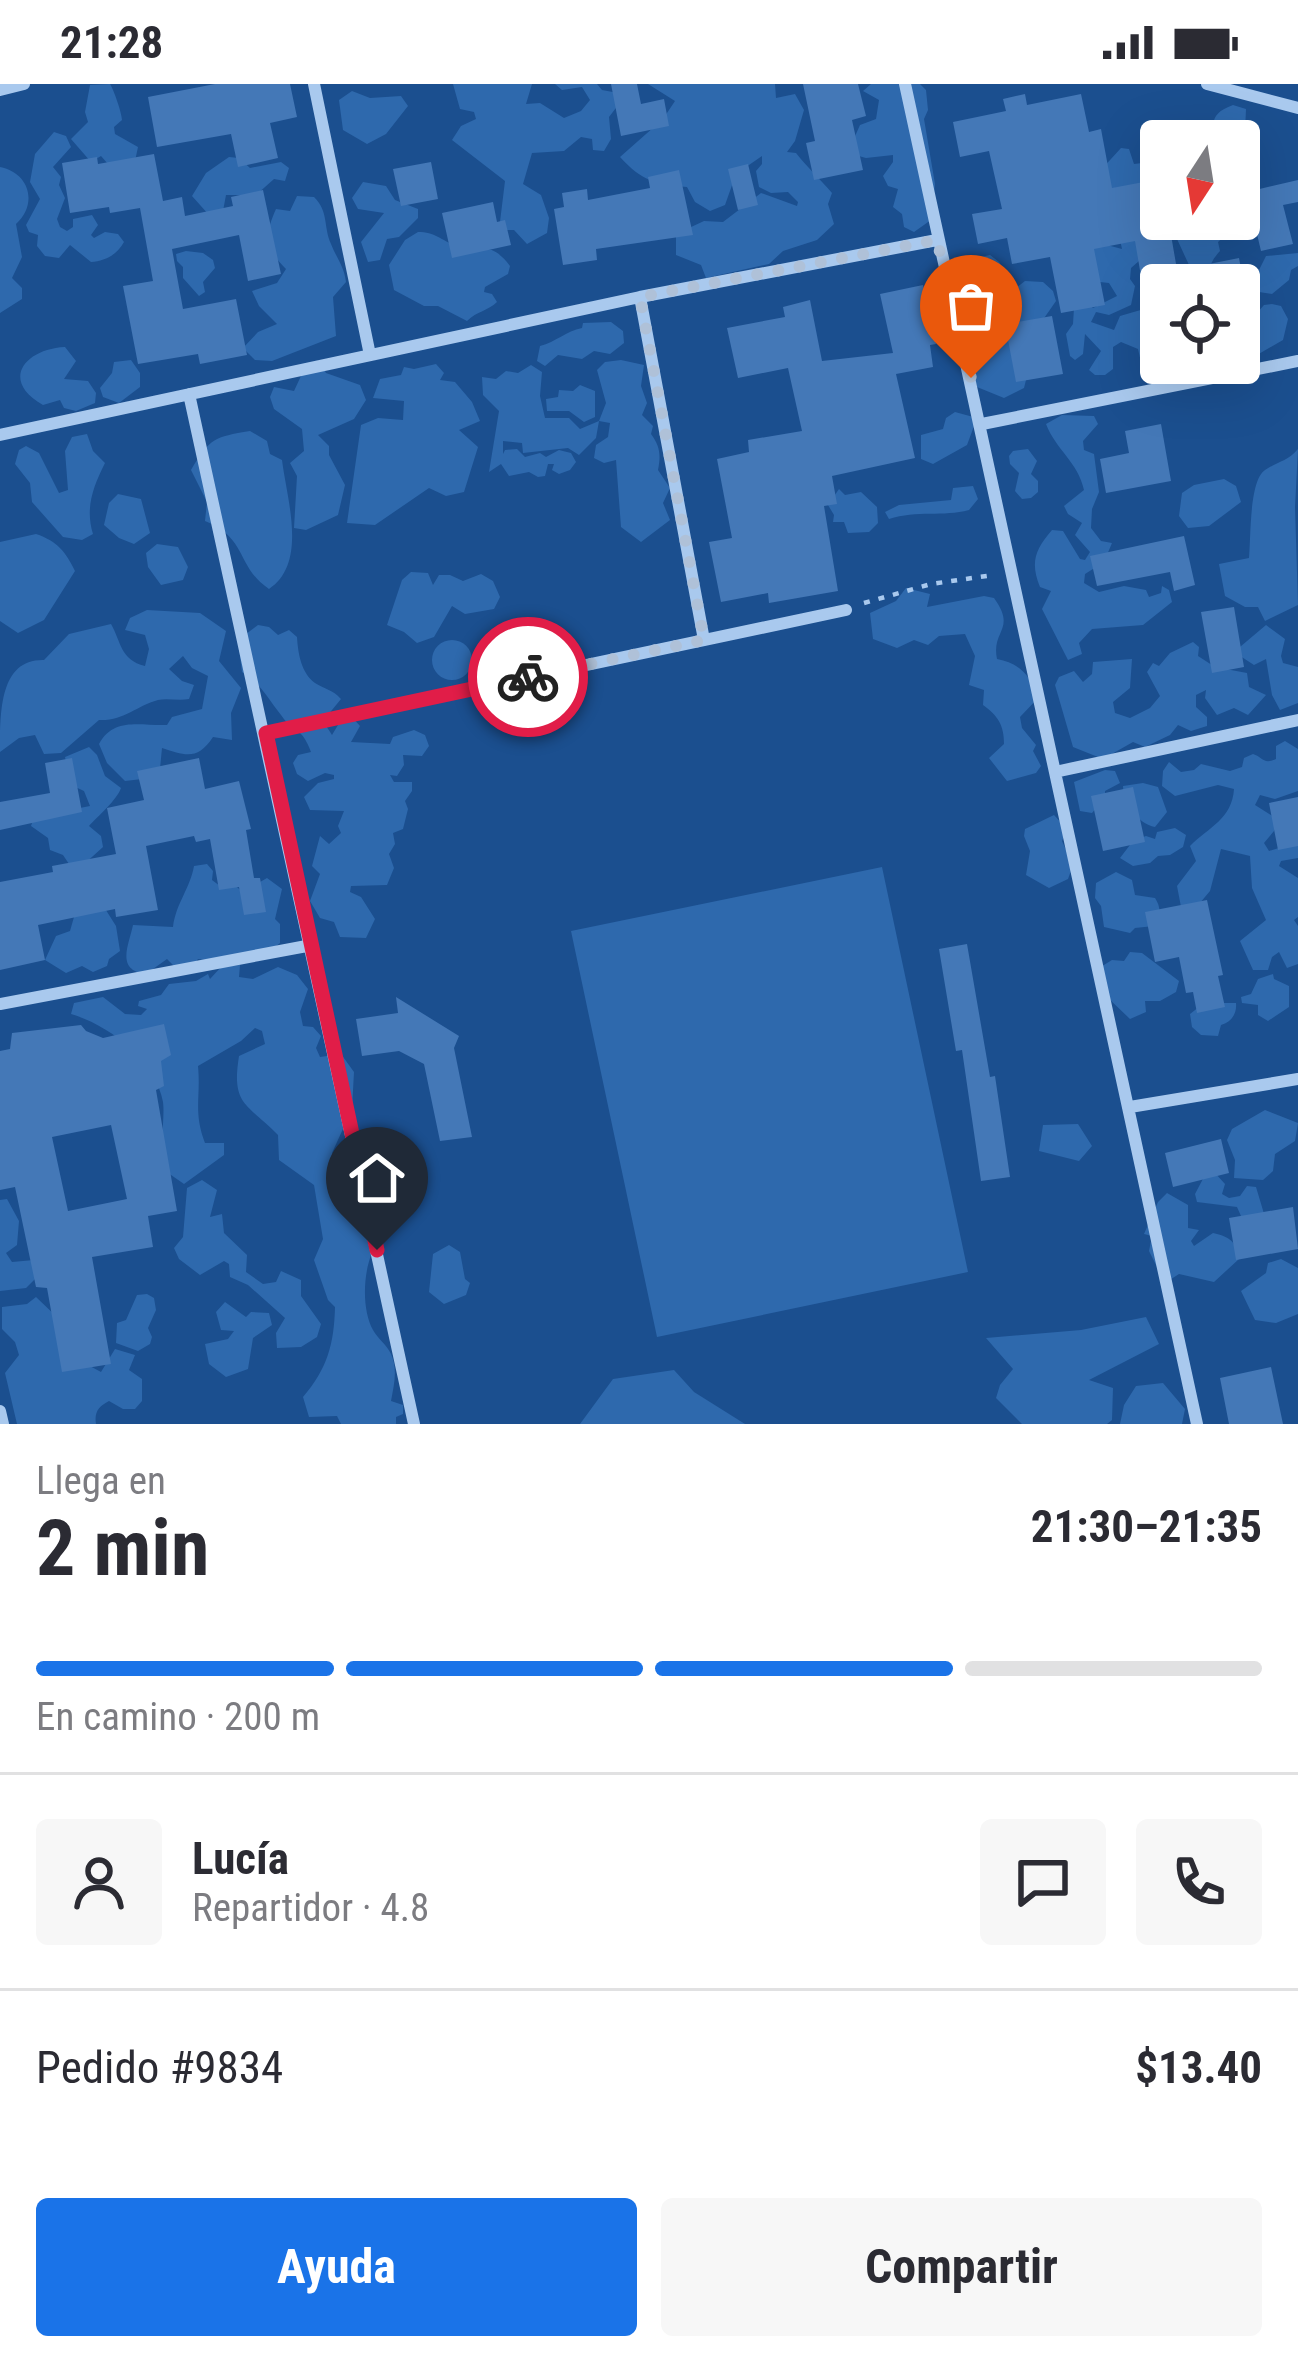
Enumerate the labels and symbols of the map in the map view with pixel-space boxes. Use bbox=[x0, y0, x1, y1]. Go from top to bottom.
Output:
north arrow bbox=[1140, 120, 1260, 240]
pin bbox=[920, 255, 1022, 378]
courier bbox=[468, 617, 588, 737]
pin bbox=[326, 1127, 428, 1250]

